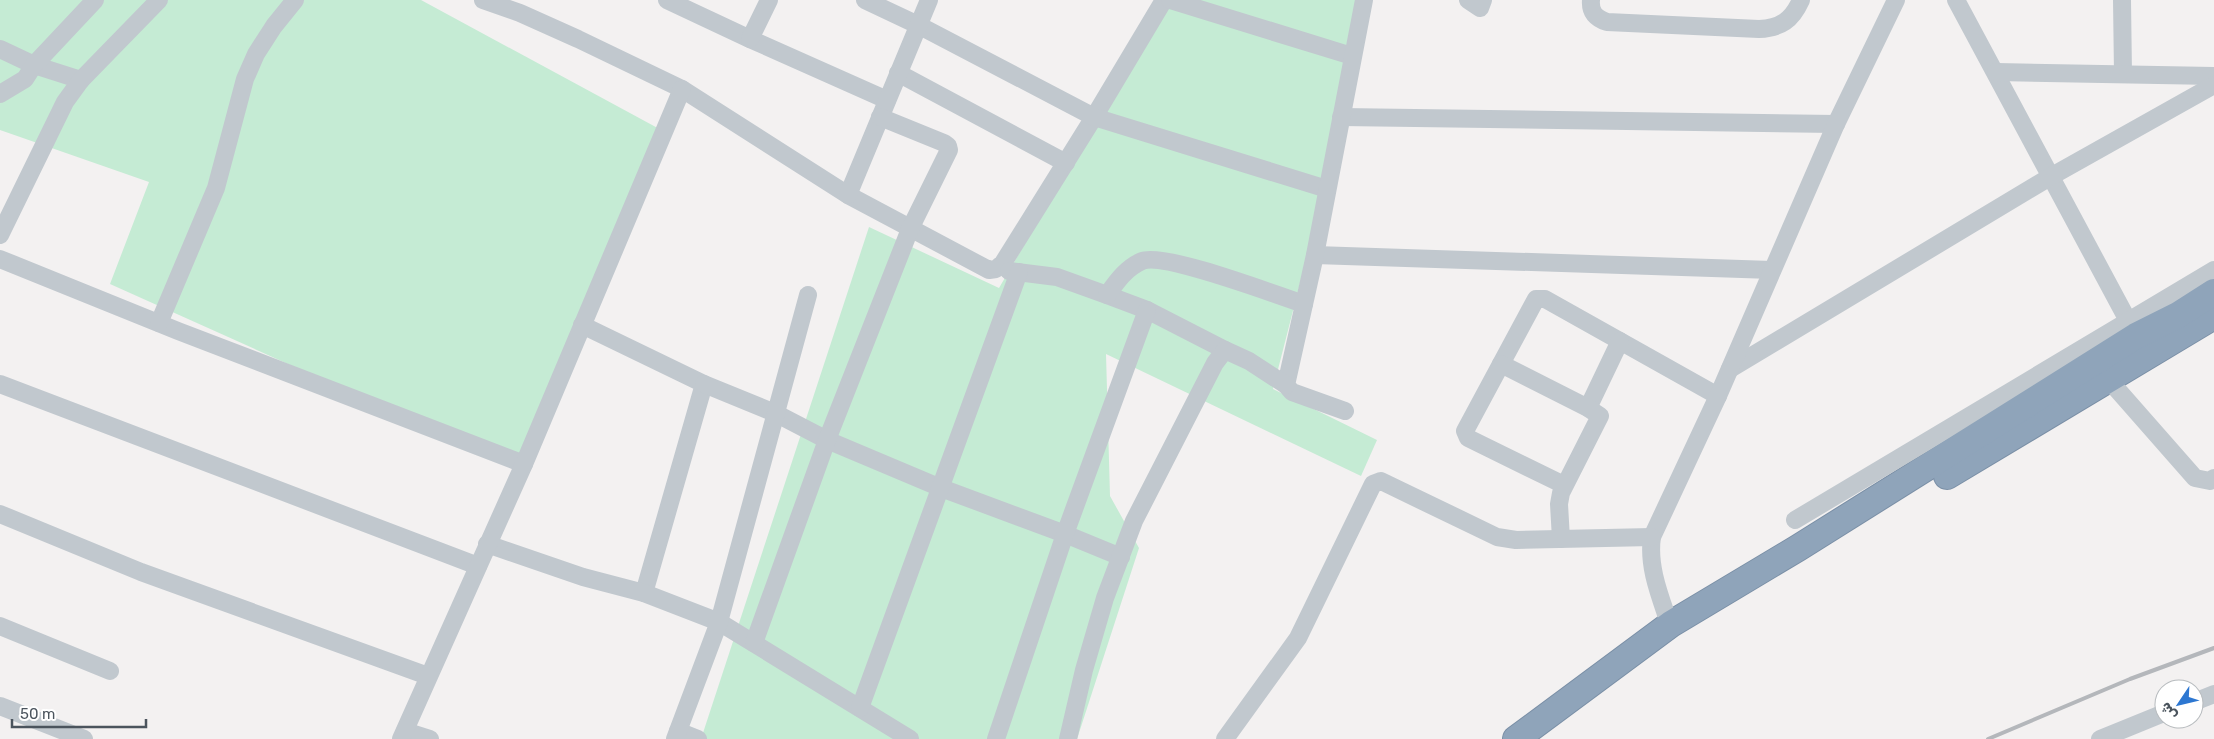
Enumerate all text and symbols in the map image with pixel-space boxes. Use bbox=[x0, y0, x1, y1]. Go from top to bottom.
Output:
north arrow bbox=[2154, 679, 2204, 729]
scale bar bbox=[12, 696, 146, 728]
text: ش bbox=[2157, 699, 2181, 723]
text: 50 m bbox=[20, 705, 55, 723]

